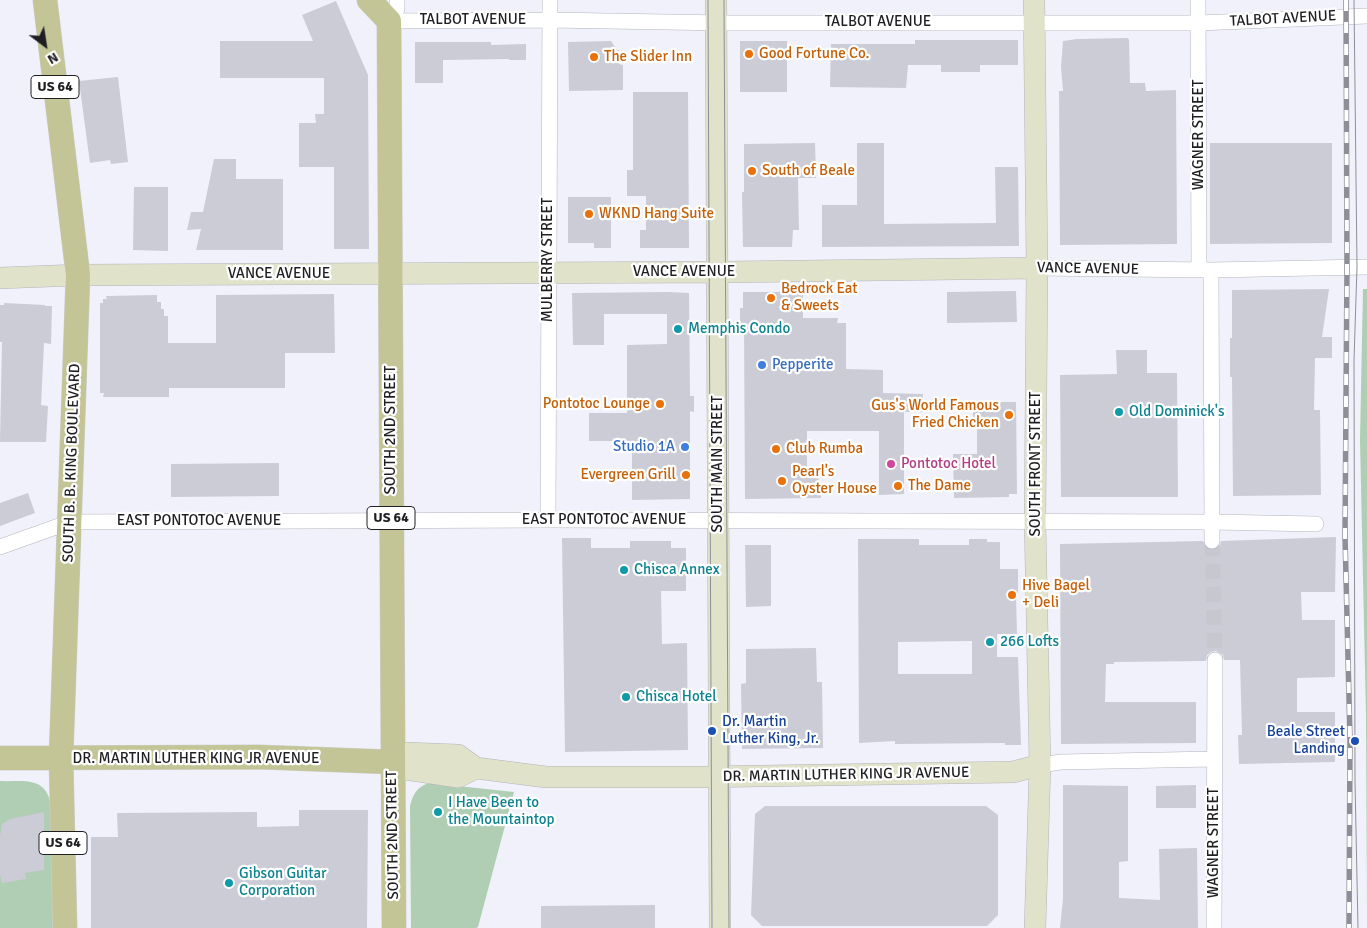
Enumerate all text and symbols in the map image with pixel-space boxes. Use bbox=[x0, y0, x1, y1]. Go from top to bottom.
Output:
street label: TALBOT AVENUE bbox=[1229, 7, 1337, 31]
street label: TALBOT AVENUE bbox=[420, 11, 526, 29]
street label: TALBOT AVENUE bbox=[825, 13, 931, 31]
north arrow bbox=[20, 20, 70, 70]
place label: Good Fortune Co. bbox=[759, 45, 870, 63]
text: N bbox=[44, 48, 62, 68]
place label: The Slider Inn bbox=[604, 48, 692, 66]
marker: Good Fortune Co. bbox=[743, 48, 755, 60]
marker: The Slider Inn bbox=[588, 51, 600, 63]
road number: US 64 bbox=[31, 75, 79, 98]
street label: WAGNER STREET bbox=[1190, 80, 1208, 190]
place label: South of Beale bbox=[762, 162, 855, 180]
marker: South of Beale bbox=[746, 165, 758, 177]
street label: MULBERRY STREET bbox=[539, 198, 557, 322]
place label: WKND Hang Suite bbox=[599, 205, 714, 223]
marker: WKND Hang Suite bbox=[583, 208, 595, 220]
street label: VANCE AVENUE bbox=[1037, 259, 1139, 279]
street label: VANCE AVENUE bbox=[633, 263, 735, 281]
street label: VANCE AVENUE bbox=[228, 265, 330, 283]
place label: Bedrock Eat & Sweets bbox=[781, 280, 858, 315]
marker: Bedrock Eat & Sweets bbox=[765, 292, 777, 304]
place label: Memphis Condo bbox=[688, 320, 790, 338]
marker: Memphis Condo bbox=[672, 323, 684, 335]
place label: Pepperite bbox=[772, 356, 833, 374]
marker: Pepperite bbox=[756, 359, 768, 371]
street label: SOUTH B. B. KING BOULEVARD bbox=[60, 363, 84, 563]
street label: SOUTH 2ND STREET bbox=[382, 366, 400, 494]
street label: SOUTH FRONT STREET bbox=[1027, 391, 1045, 537]
place label: Pontotoc Lounge bbox=[543, 395, 650, 413]
street label: SOUTH MAIN STREET bbox=[709, 396, 727, 532]
place label: Gus's World Famous Fried Chicken bbox=[871, 397, 999, 432]
marker: Pontotoc Lounge bbox=[654, 398, 666, 410]
place label: Old Dominick's bbox=[1129, 403, 1224, 421]
marker: Old Dominick's bbox=[1113, 406, 1125, 418]
marker: Gus's World Famous Fried Chicken bbox=[1003, 409, 1015, 421]
place label: Studio 1A bbox=[613, 438, 675, 456]
place label: Club Rumba bbox=[786, 440, 863, 458]
marker: Studio 1A bbox=[679, 441, 691, 453]
marker: Club Rumba bbox=[770, 443, 782, 455]
place label: Pontotoc Hotel bbox=[901, 455, 996, 473]
marker: Pontotoc Hotel bbox=[885, 458, 897, 470]
place label: Pearl's Oyster House bbox=[792, 463, 877, 498]
place label: Evergreen Grill bbox=[580, 466, 676, 484]
marker: Evergreen Grill bbox=[680, 469, 692, 481]
marker: Pearl's Oyster House bbox=[776, 475, 788, 487]
place label: The Dame bbox=[908, 477, 971, 495]
marker: The Dame bbox=[892, 480, 904, 492]
road number: US 64 bbox=[367, 506, 415, 530]
street label: EAST PONTOTOC AVENUE bbox=[522, 511, 686, 529]
street label: EAST PONTOTOC AVENUE bbox=[117, 512, 281, 530]
place label: Chisca Annex bbox=[634, 561, 720, 579]
marker: Chisca Annex bbox=[618, 564, 630, 576]
place label: Hive Bagel + Deli bbox=[1022, 577, 1090, 612]
marker: Hive Bagel + Deli bbox=[1006, 589, 1018, 601]
place label: 266 Lofts bbox=[1000, 633, 1059, 651]
marker: 266 Lofts bbox=[984, 636, 996, 648]
place label: Chisca Hotel bbox=[636, 688, 717, 706]
marker: Chisca Hotel bbox=[620, 691, 632, 703]
place label: Dr. Martin Luther King, Jr. bbox=[722, 713, 819, 748]
place label: Beale Street Landing bbox=[1267, 723, 1345, 758]
marker: Dr. Martin Luther King, Jr. bbox=[706, 725, 718, 737]
marker: Beale Street Landing bbox=[1349, 735, 1361, 747]
street label: DR. MARTIN LUTHER KING JR AVENUE bbox=[73, 750, 319, 768]
street label: DR. MARTIN LUTHER KING JR AVENUE bbox=[722, 764, 970, 786]
street label: SOUTH 2ND STREET bbox=[383, 770, 403, 900]
street label: WAGNER STREET bbox=[1205, 788, 1223, 898]
place label: I Have Been to the Mountaintop bbox=[448, 794, 555, 829]
marker: I Have Been to the Mountaintop bbox=[432, 806, 444, 818]
road number: US 64 bbox=[39, 831, 87, 854]
place label: Gibson Guitar Corporation bbox=[239, 865, 327, 900]
marker: Gibson Guitar Corporation bbox=[223, 877, 235, 889]

